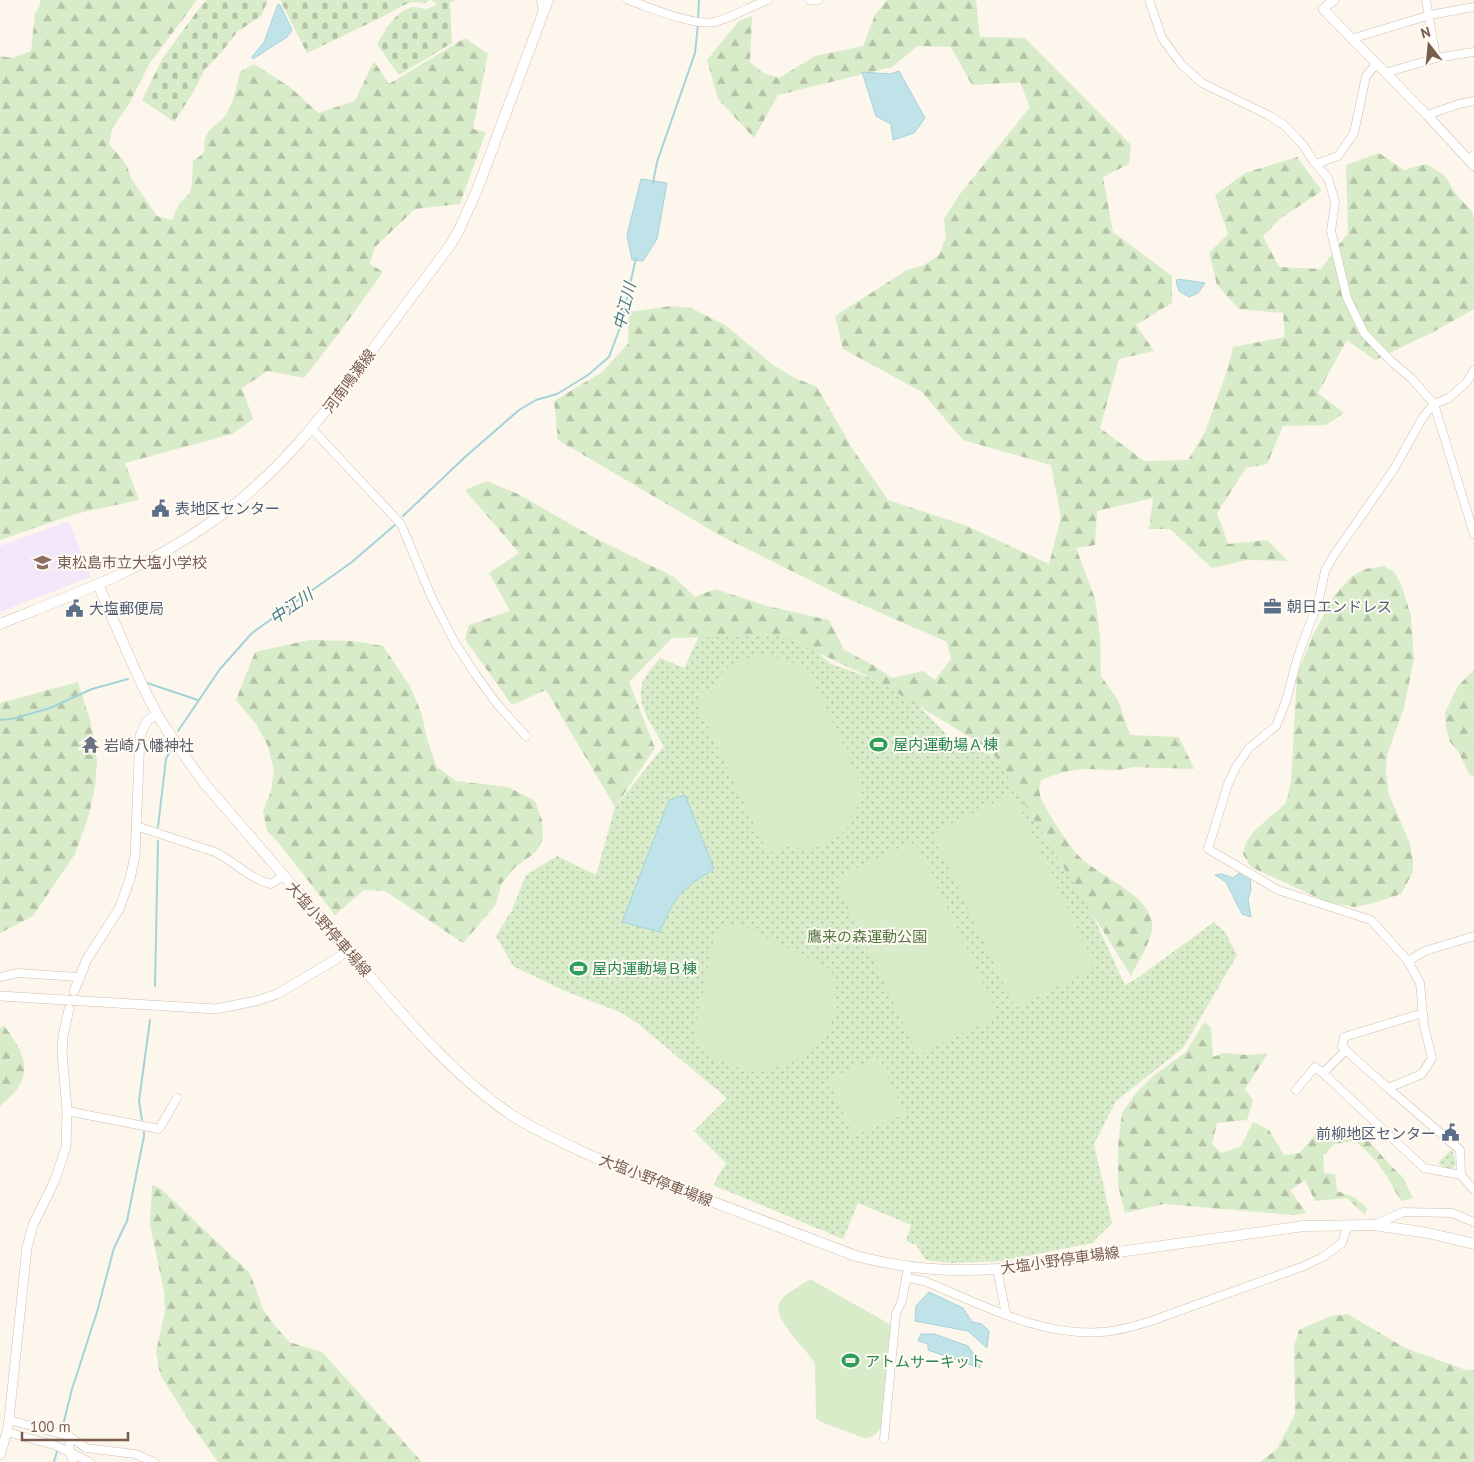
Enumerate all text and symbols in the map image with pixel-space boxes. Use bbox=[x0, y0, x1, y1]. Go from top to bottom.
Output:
north arrow bbox=[1404, 20, 1454, 70]
text: N bbox=[1419, 23, 1432, 42]
water label: 中江川 bbox=[608, 278, 640, 332]
street label: 河南鳴瀬線 bbox=[319, 345, 379, 417]
public building icon: 表地区センター bbox=[151, 498, 171, 518]
place label: 表地区センター bbox=[175, 499, 280, 518]
school or university icon: 東松島市立大塩小学校 bbox=[33, 552, 53, 572]
place label: 東松島市立大塩小学校 bbox=[57, 553, 207, 572]
water label: 中江川 bbox=[266, 583, 318, 628]
office icon: 朝日エンドレス bbox=[1263, 596, 1283, 616]
place label: 朝日エンドレス bbox=[1287, 597, 1392, 616]
public building icon: 大塩郵便局 bbox=[65, 598, 85, 618]
place label: 大塩郵便局 bbox=[89, 599, 164, 618]
sports icon: 屋内運動場Ａ棟 bbox=[869, 734, 889, 754]
temple icon: 岩崎八幡神社 bbox=[80, 735, 100, 755]
place label: 屋内運動場Ａ棟 bbox=[893, 735, 998, 754]
place label: 岩崎八幡神社 bbox=[104, 736, 194, 755]
street label: 大塩小野停車場線 bbox=[282, 877, 376, 981]
park label: 鷹来の森運動公園 bbox=[807, 927, 927, 946]
sports icon: 屋内運動場Ｂ棟 bbox=[568, 958, 588, 978]
place label: 屋内運動場Ｂ棟 bbox=[592, 959, 697, 978]
public building icon: 前柳地区センター bbox=[1440, 1123, 1460, 1143]
place label: 前柳地区センター bbox=[1316, 1124, 1436, 1143]
street label: 大塩小野停車場線 bbox=[597, 1150, 715, 1210]
street label: 大塩小野停車場線 bbox=[999, 1242, 1121, 1278]
sports icon: アトムサーキット bbox=[841, 1351, 861, 1371]
place label: アトムサーキット bbox=[865, 1352, 985, 1371]
scale bar bbox=[22, 1410, 129, 1442]
text: 100 m bbox=[30, 1417, 71, 1436]

